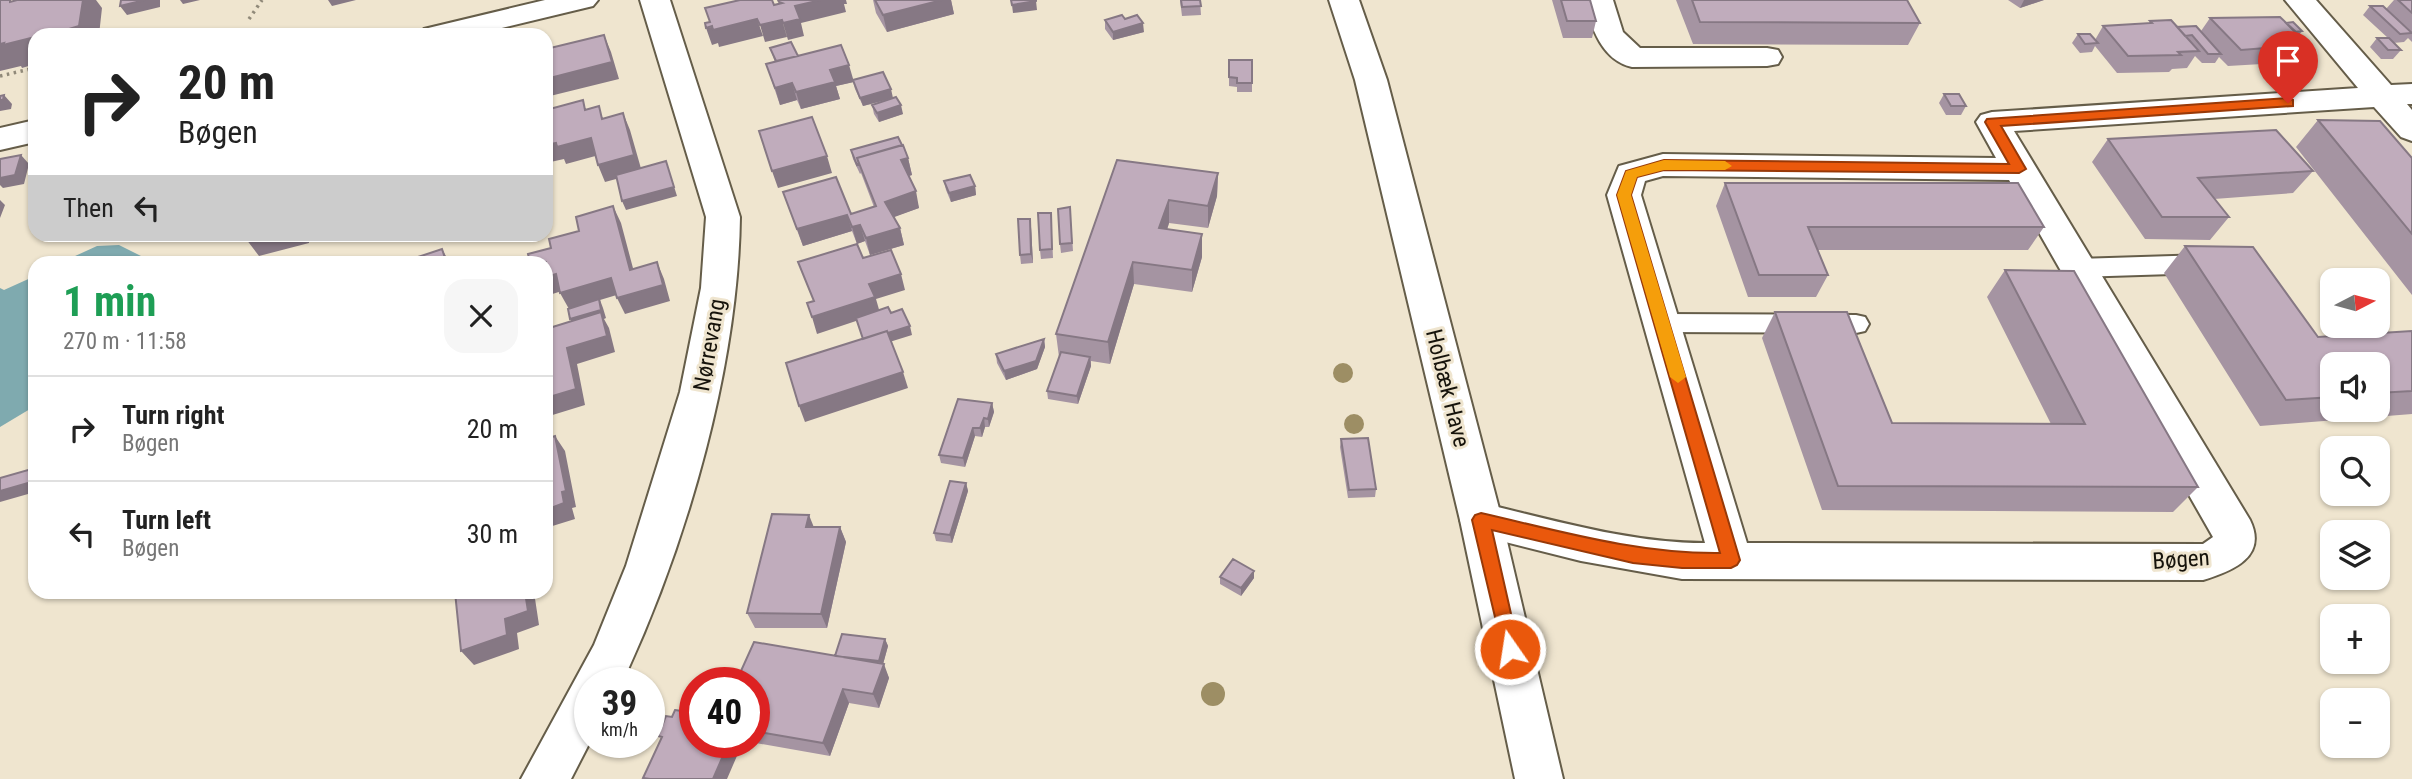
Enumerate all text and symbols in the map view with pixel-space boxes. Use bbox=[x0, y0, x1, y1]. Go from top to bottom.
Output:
pin bbox=[2258, 31, 2318, 103]
icon: arrive bbox=[2269, 42, 2307, 80]
text: 20 m bbox=[178, 54, 275, 111]
icon: right bbox=[63, 56, 154, 147]
text: Bøgen bbox=[178, 113, 258, 151]
icon: left bbox=[128, 189, 166, 227]
text: Then bbox=[63, 193, 114, 223]
north arrow bbox=[2320, 268, 2390, 338]
map controls bbox=[2320, 268, 2390, 758]
text: 1 min bbox=[63, 277, 156, 326]
button: close bbox=[444, 279, 518, 353]
street label: Nørrevang bbox=[688, 297, 731, 393]
street label: Holbæk Have bbox=[1420, 326, 1475, 450]
text: 270 m · 11:58 bbox=[63, 328, 187, 355]
button: sound bbox=[2320, 352, 2390, 422]
text: Turn right bbox=[122, 400, 224, 430]
icon: right bbox=[63, 410, 101, 448]
text: 20 m bbox=[467, 414, 518, 444]
text: Bøgen bbox=[122, 430, 179, 457]
button: search bbox=[2320, 436, 2390, 506]
text: Turn left bbox=[122, 505, 211, 535]
icon: left bbox=[63, 515, 101, 553]
text: 30 m bbox=[467, 519, 518, 549]
button: layers bbox=[2320, 520, 2390, 590]
text: Bøgen bbox=[122, 535, 179, 562]
street label: Bøgen bbox=[2152, 544, 2211, 575]
button: + bbox=[2320, 604, 2390, 674]
position arrow bbox=[1473, 612, 1547, 686]
speed limit sign: 40 bbox=[679, 667, 770, 758]
text: 39 bbox=[602, 683, 637, 724]
button: − bbox=[2320, 688, 2390, 758]
text: km/h bbox=[601, 719, 638, 740]

